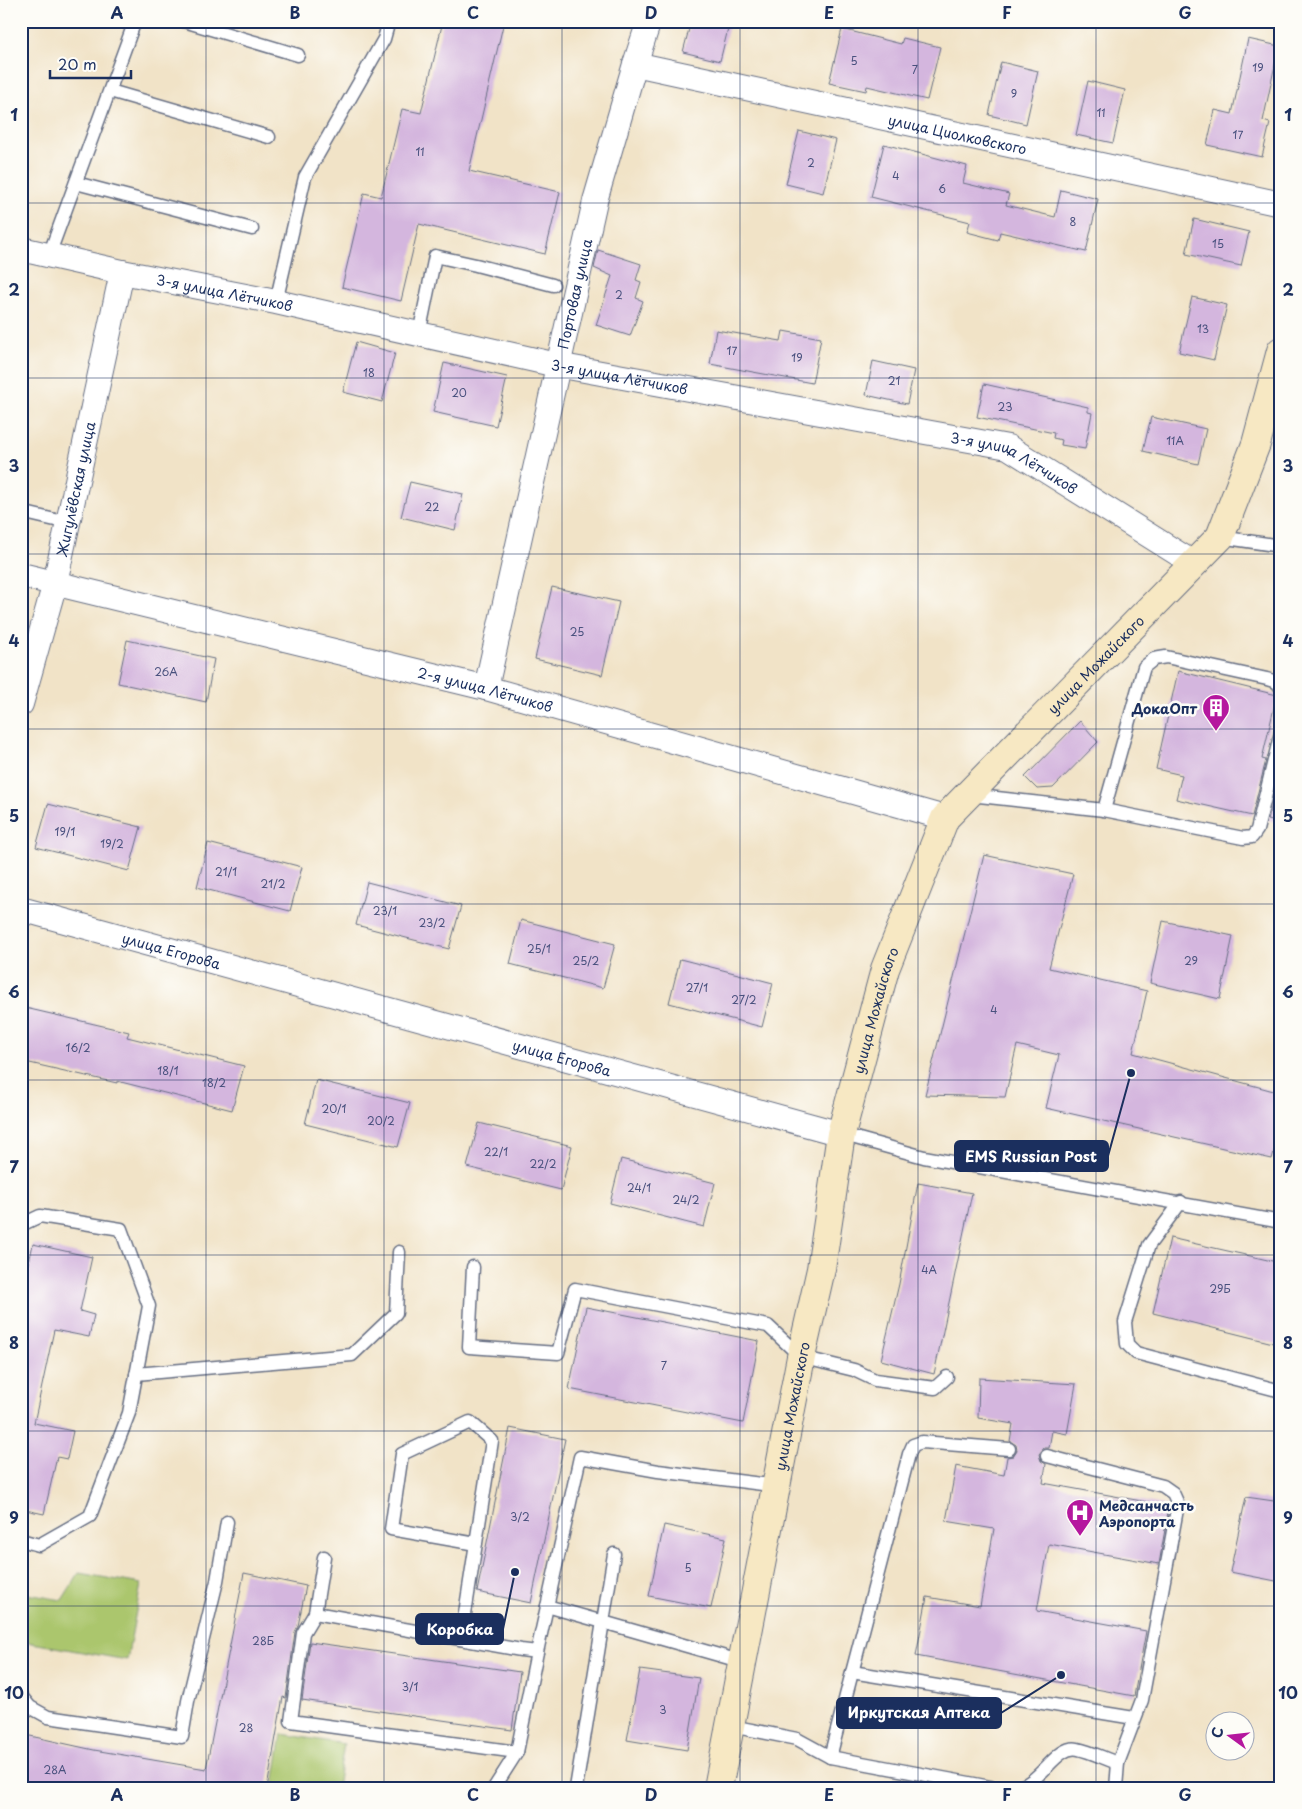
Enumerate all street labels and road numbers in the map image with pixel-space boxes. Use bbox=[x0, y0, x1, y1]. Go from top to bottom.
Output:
street label: улица Циолковского bbox=[886, 109, 1029, 159]
street label: Портовая улица bbox=[552, 236, 597, 351]
street label: 3-я улица Лётчиков bbox=[155, 268, 295, 316]
street label: 3-я улица Лётчиков bbox=[549, 354, 690, 399]
street label: Жигулёвская улица bbox=[50, 419, 100, 559]
street label: 3-я улица Лётчиков bbox=[949, 426, 1082, 499]
street label: улица Можайского bbox=[1042, 610, 1149, 718]
street label: 2-я улица Лётчиков bbox=[415, 661, 555, 717]
street label: улица Егорова bbox=[120, 927, 223, 974]
street label: улица Можайского bbox=[847, 944, 903, 1076]
street label: улица Егорова bbox=[510, 1034, 614, 1081]
street label: улица Можайского bbox=[769, 1340, 815, 1472]

